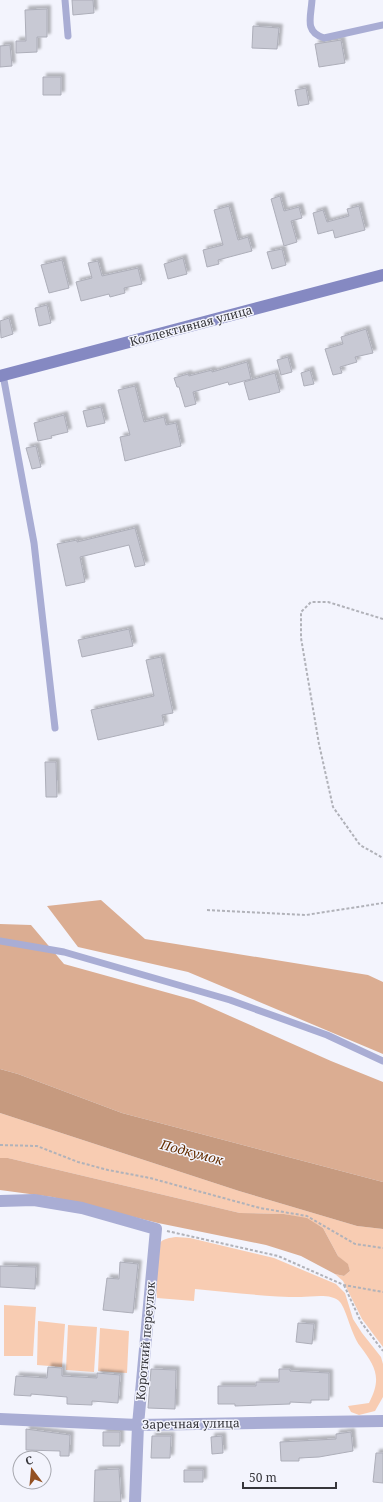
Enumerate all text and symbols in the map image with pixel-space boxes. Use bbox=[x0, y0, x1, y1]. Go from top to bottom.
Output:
street label: Коллективная улица bbox=[128, 301, 254, 350]
water label: Подкумок bbox=[158, 1135, 226, 1169]
street label: Короткий переулок bbox=[132, 1280, 159, 1401]
street label: Заречная улица bbox=[142, 1414, 240, 1433]
north arrow bbox=[12, 1450, 52, 1490]
text: С bbox=[24, 1452, 35, 1468]
scale bar bbox=[243, 1464, 336, 1490]
text: 50 m bbox=[249, 1469, 277, 1486]

